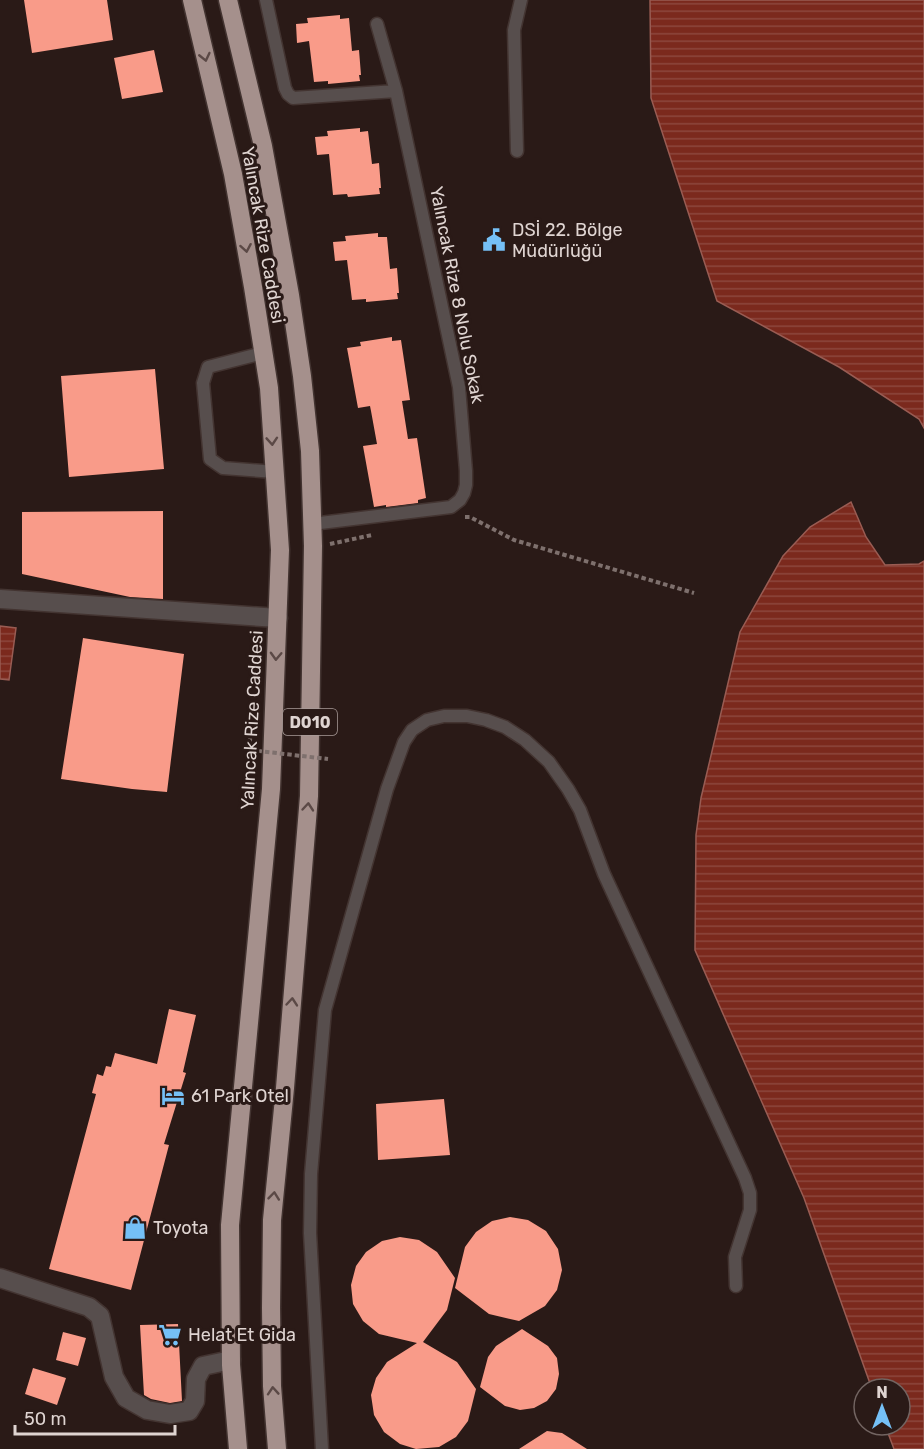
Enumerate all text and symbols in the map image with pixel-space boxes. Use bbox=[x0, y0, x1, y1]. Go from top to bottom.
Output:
one-way arrow bbox=[198, 52, 211, 62]
street label: Yalıncak Rize Caddesi bbox=[237, 145, 289, 325]
street label: Yalıncak Rize 8 Nolu Sokak bbox=[425, 185, 489, 406]
place label: DSİ 22. Bölge Müdürlüğü bbox=[512, 219, 623, 262]
public building icon: DSİ 22. Bölge Müdürlüğü bbox=[481, 227, 507, 253]
one-way arrow bbox=[239, 242, 252, 252]
one-way arrow bbox=[266, 436, 279, 445]
street label: Yalıncak Rize Caddesi bbox=[236, 630, 268, 810]
one-way arrow bbox=[270, 652, 283, 661]
road number: D010 bbox=[283, 709, 337, 735]
one-way arrow bbox=[301, 803, 314, 812]
one-way arrow bbox=[285, 997, 298, 1006]
hotel icon: 61 Park Otel bbox=[160, 1083, 186, 1109]
place label: 61 Park Otel bbox=[191, 1085, 289, 1107]
one-way arrow bbox=[267, 1191, 280, 1200]
shop icon: Toyota bbox=[122, 1215, 148, 1241]
place label: Toyota bbox=[153, 1217, 209, 1239]
supermarket icon: Helat Et Gida bbox=[157, 1322, 183, 1348]
place label: Helat Et Gida bbox=[188, 1324, 296, 1346]
north arrow bbox=[852, 1377, 912, 1437]
text: N bbox=[876, 1383, 888, 1402]
one-way arrow bbox=[267, 1386, 280, 1395]
scale bar bbox=[15, 1398, 176, 1436]
text: 50 m bbox=[24, 1408, 67, 1430]

